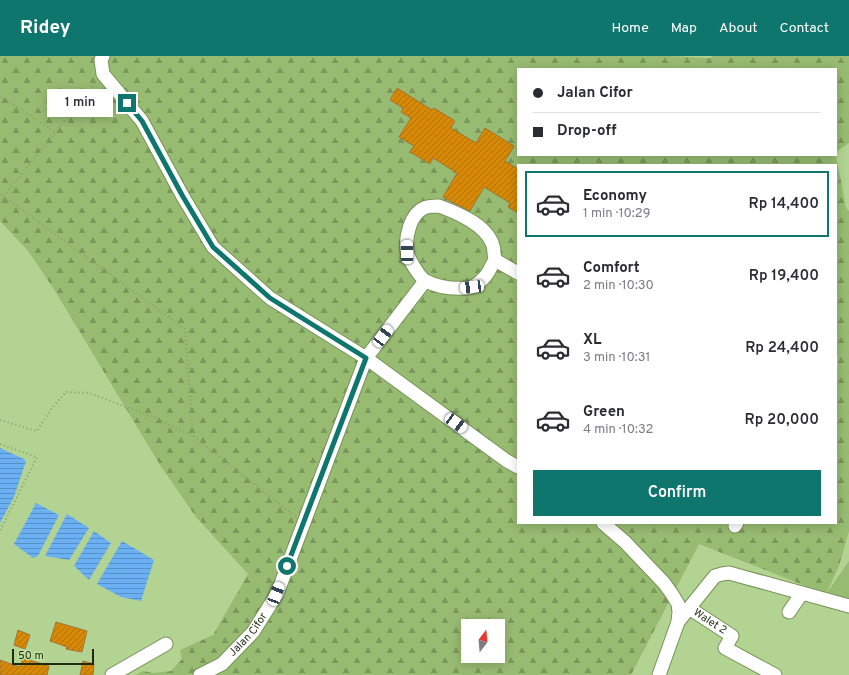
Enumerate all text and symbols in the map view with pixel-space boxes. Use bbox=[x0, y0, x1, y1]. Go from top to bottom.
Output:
text: Ridey bbox=[20, 16, 70, 40]
text: Home bbox=[612, 20, 649, 37]
text: Map bbox=[671, 20, 697, 37]
text: About bbox=[719, 20, 758, 37]
text: Contact bbox=[780, 20, 829, 37]
text: Jalan Cifor bbox=[557, 84, 633, 103]
callout: 1 min bbox=[47, 89, 113, 117]
route end bbox=[118, 94, 136, 112]
text: 1 min bbox=[65, 95, 95, 111]
text: Drop-off bbox=[557, 122, 617, 141]
icon: car bbox=[535, 186, 571, 222]
text: Economy bbox=[583, 187, 647, 206]
text: Rp 14,400 bbox=[748, 195, 819, 214]
text: 1 min · 10:29 bbox=[583, 206, 650, 222]
car bbox=[401, 240, 413, 264]
icon: car bbox=[535, 258, 571, 294]
text: Comfort bbox=[583, 259, 640, 278]
text: Rp 19,400 bbox=[749, 267, 819, 286]
text: 2 min · 10:30 bbox=[583, 278, 654, 294]
car bbox=[459, 280, 485, 294]
car bbox=[371, 323, 395, 349]
icon: car bbox=[535, 330, 571, 366]
text: XL bbox=[583, 331, 601, 350]
text: Rp 24,400 bbox=[745, 339, 819, 358]
text: 3 min · 10:31 bbox=[583, 350, 650, 366]
icon: car bbox=[535, 402, 571, 438]
text: Green bbox=[583, 403, 625, 422]
car bbox=[443, 411, 469, 435]
text: Rp 20,000 bbox=[745, 411, 819, 430]
text: 4 min · 10:32 bbox=[583, 422, 654, 438]
button: Confirm bbox=[533, 470, 821, 516]
route start bbox=[278, 557, 296, 575]
car bbox=[266, 581, 286, 607]
street label: Walet 2 bbox=[691, 606, 729, 638]
street label: Jalan Cifor bbox=[226, 610, 271, 660]
north arrow bbox=[461, 619, 505, 663]
map controls bbox=[461, 619, 505, 663]
scale bar bbox=[12, 647, 94, 666]
text: 50 m bbox=[18, 649, 44, 663]

